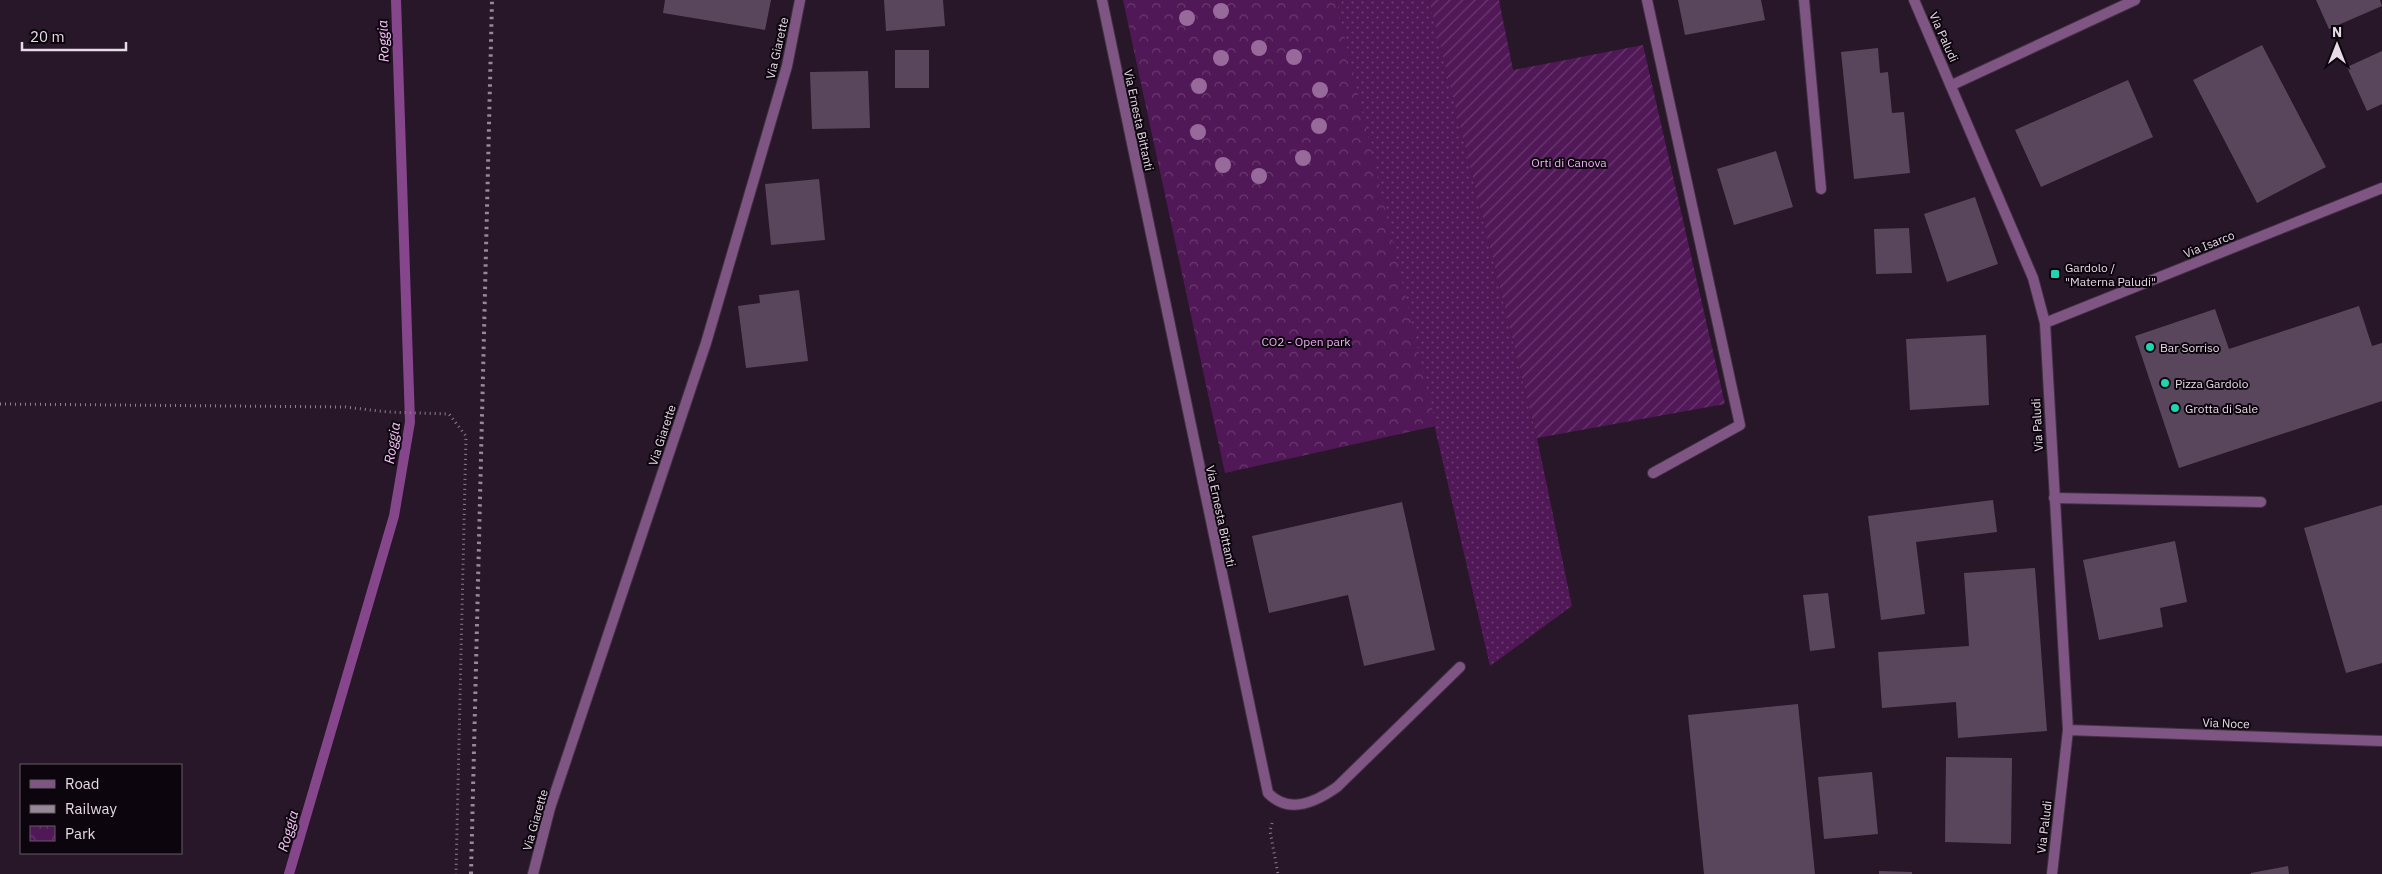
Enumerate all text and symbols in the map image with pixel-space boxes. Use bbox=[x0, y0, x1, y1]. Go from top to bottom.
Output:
street label: Via Paludi bbox=[1926, 10, 1962, 64]
street label: Via Giarette bbox=[763, 15, 791, 80]
scale bar bbox=[22, 20, 126, 52]
water label: Roggia bbox=[373, 20, 393, 62]
north arrow bbox=[2312, 20, 2362, 70]
text: N bbox=[2332, 23, 2342, 41]
text: 20 m bbox=[30, 27, 65, 46]
street label: Via Ernesta Bittanti bbox=[1121, 68, 1157, 172]
park label: Orti di Canova bbox=[1531, 155, 1607, 170]
street label: Via Isarco bbox=[2181, 227, 2237, 261]
place label: Gardolo / "Materna Paludi" bbox=[2065, 260, 2156, 289]
marker: Gardolo / "Materna Paludi" bbox=[2049, 268, 2061, 280]
park label: CO2 - Open park bbox=[1261, 334, 1351, 349]
place label: Bar Sorriso bbox=[2160, 340, 2220, 355]
marker: Bar Sorriso bbox=[2144, 341, 2156, 353]
place label: Pizza Gardolo bbox=[2175, 376, 2249, 391]
marker: Pizza Gardolo bbox=[2159, 377, 2171, 389]
street label: Via Paludi bbox=[2028, 398, 2046, 452]
place label: Grotta di Sale bbox=[2185, 401, 2258, 416]
street label: Via Giarette bbox=[645, 402, 679, 467]
marker: Grotta di Sale bbox=[2169, 402, 2181, 414]
water label: Roggia bbox=[380, 421, 404, 465]
street label: Via Ernesta Bittanti bbox=[1203, 464, 1239, 568]
street label: Via Noce bbox=[2202, 715, 2250, 731]
legend bbox=[20, 764, 182, 854]
text: Road bbox=[65, 774, 100, 793]
street label: Via Giarette bbox=[519, 787, 551, 852]
text: Railway bbox=[65, 799, 118, 818]
street label: Via Paludi bbox=[2033, 800, 2055, 854]
water label: Roggia bbox=[274, 808, 302, 854]
text: Park bbox=[65, 824, 95, 843]

